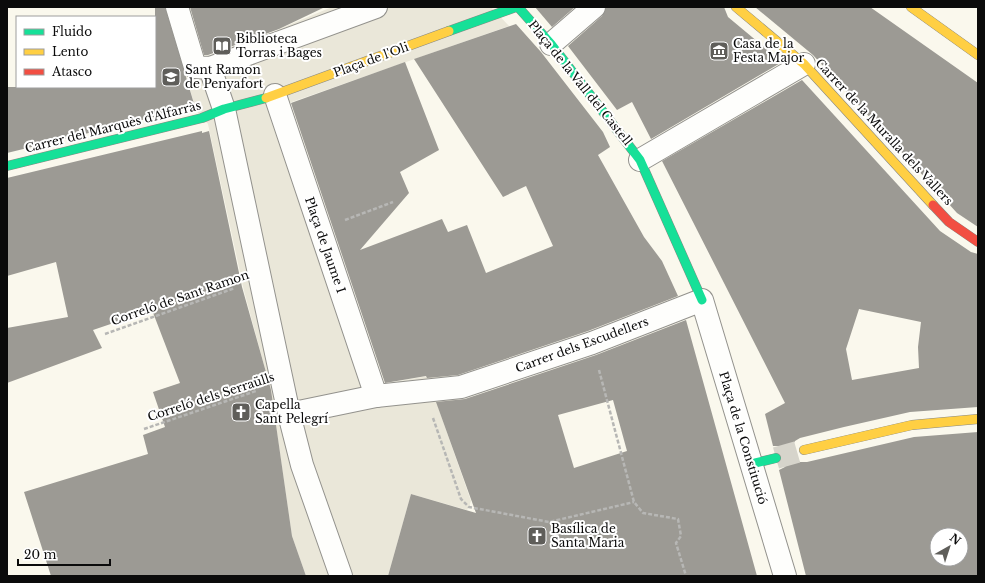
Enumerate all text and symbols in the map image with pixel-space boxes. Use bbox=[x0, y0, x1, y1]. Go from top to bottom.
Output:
legend bbox=[16, 16, 156, 88]
street label: Plaça de la Vall del Castell bbox=[525, 17, 635, 148]
text: Fluido bbox=[52, 24, 92, 39]
place label: Biblioteca Torras i Bages bbox=[236, 31, 322, 60]
library icon: Biblioteca Torras i Bages bbox=[211, 35, 233, 57]
place label: Casa de la Festa Major bbox=[733, 36, 805, 65]
street label: Plaça de l'Oli bbox=[331, 39, 411, 80]
museum icon: Casa de la Festa Major bbox=[708, 40, 730, 62]
text: Lento bbox=[52, 44, 88, 59]
street label: Carrer de la Muralla dels Vallers bbox=[813, 55, 956, 208]
place label: Sant Ramon de Penyafort bbox=[185, 62, 264, 91]
text: Atasco bbox=[51, 64, 92, 79]
school or university icon: Sant Ramon de Penyafort bbox=[160, 66, 182, 88]
street label: Carrer del Marquès d'Alfarràs bbox=[23, 97, 202, 156]
street label: Plaça de Jaume I bbox=[302, 195, 349, 295]
street label: Correló de Sant Ramon bbox=[109, 267, 251, 328]
street label: Carrer dels Escudellers bbox=[513, 313, 650, 376]
street label: Correló dels Serraülls bbox=[145, 369, 276, 424]
street label: Plaça de la Constitució bbox=[716, 370, 771, 506]
place label: Capella Sant Pelegrí bbox=[255, 397, 329, 426]
church icon: Capella Sant Pelegrí bbox=[230, 401, 252, 423]
place label: Basílica de Santa Maria bbox=[551, 521, 625, 550]
church icon: Basílica de Santa Maria bbox=[526, 525, 548, 547]
north arrow bbox=[929, 527, 969, 567]
text: N bbox=[947, 531, 964, 548]
scale bar bbox=[18, 541, 110, 567]
text: 20 m bbox=[24, 547, 56, 562]

